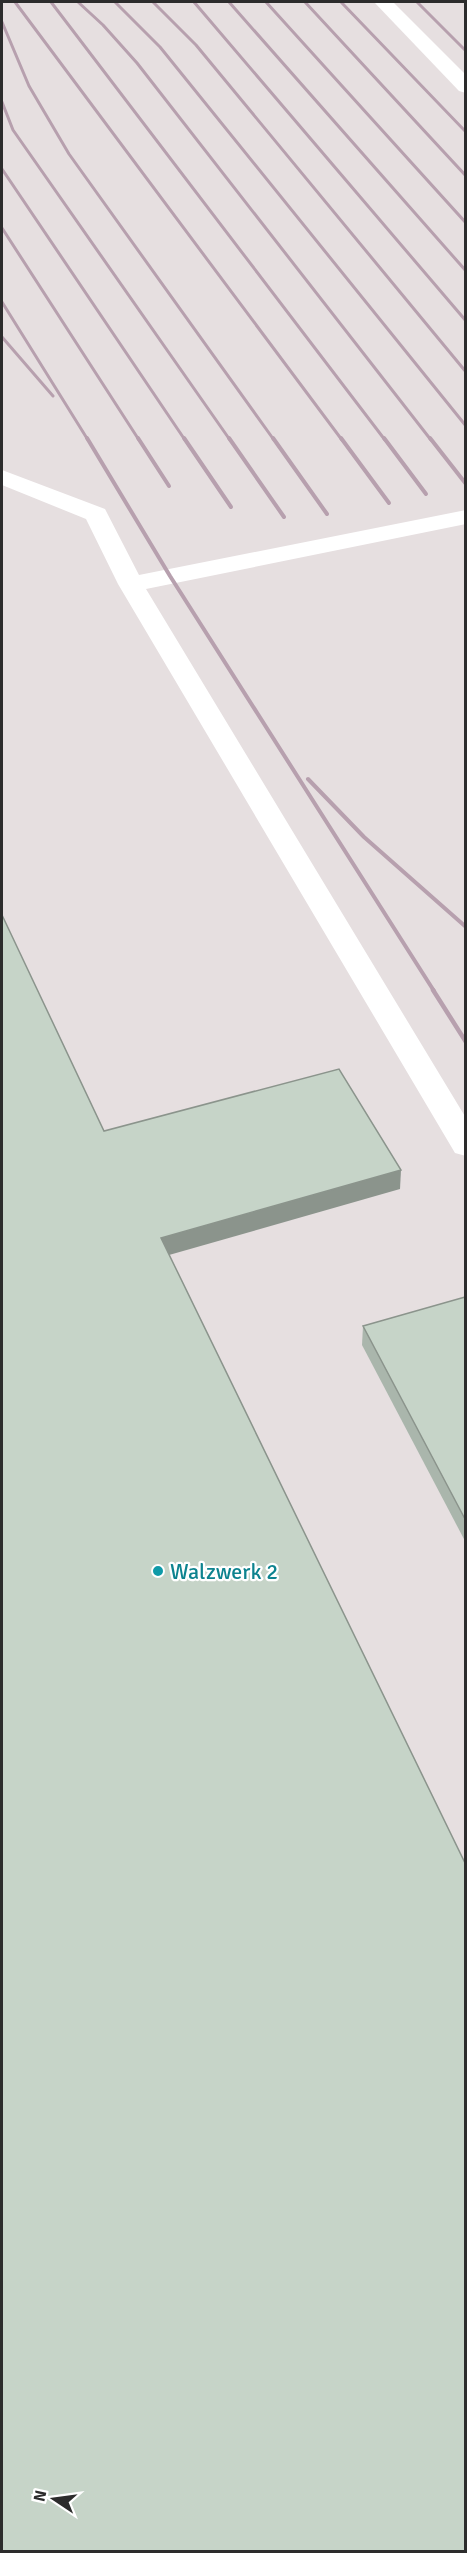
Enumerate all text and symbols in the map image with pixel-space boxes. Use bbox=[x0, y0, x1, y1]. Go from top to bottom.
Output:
place label: Walzwerk 2 bbox=[170, 1558, 278, 1585]
marker: Walzwerk 2 bbox=[151, 1564, 165, 1578]
north arrow bbox=[24, 2469, 84, 2529]
text: N bbox=[29, 2488, 51, 2504]

